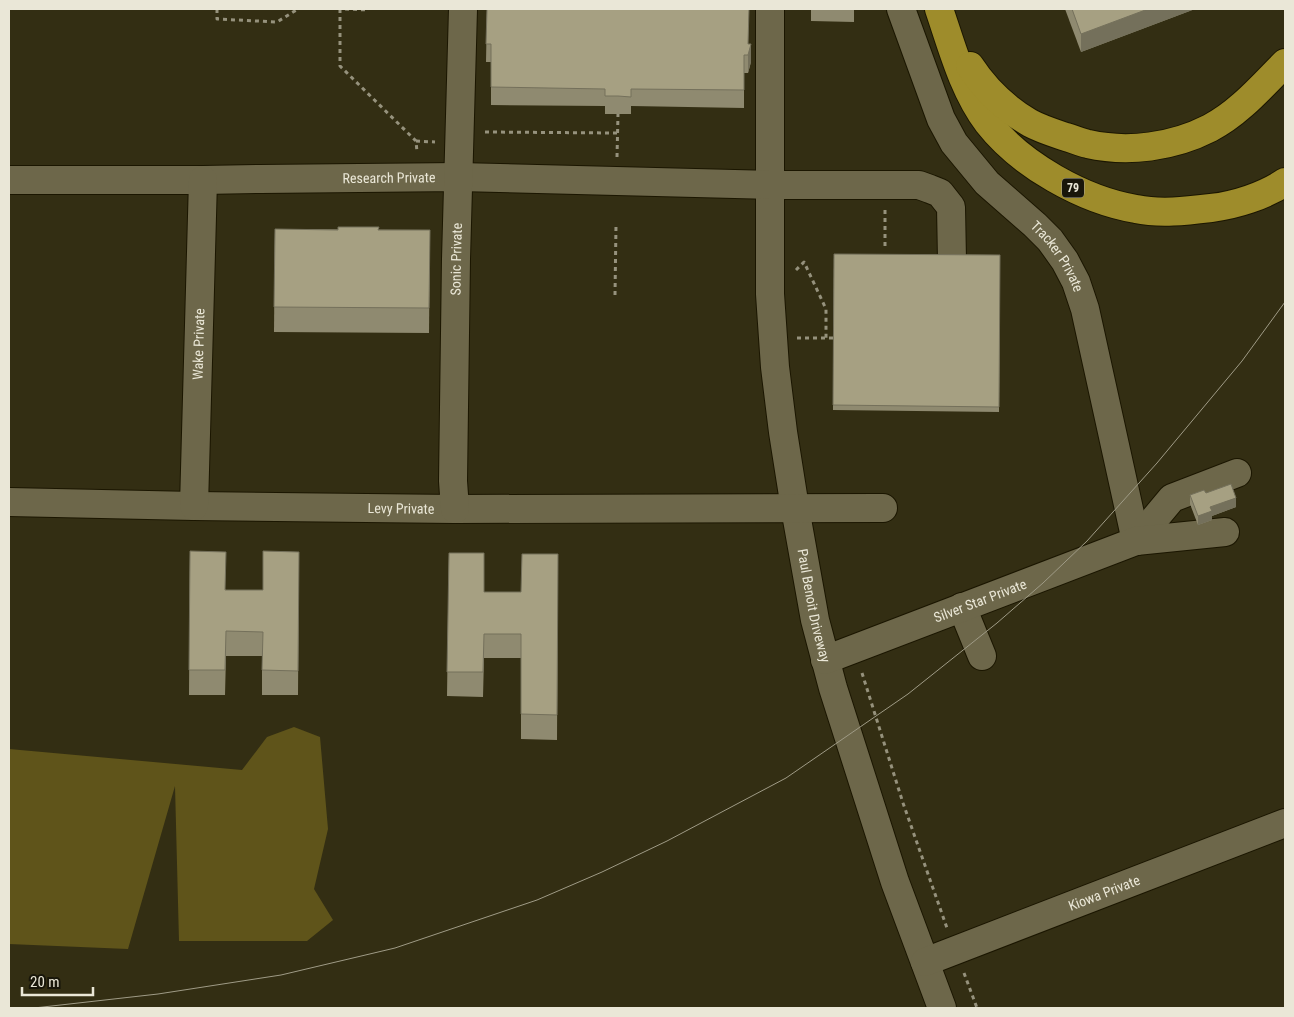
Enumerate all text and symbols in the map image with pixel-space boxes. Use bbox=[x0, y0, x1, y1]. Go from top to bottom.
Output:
street label: Research Private bbox=[342, 169, 436, 186]
road number: 79 bbox=[1062, 178, 1084, 198]
street label: Tracker Private bbox=[1028, 218, 1087, 294]
street label: Sonic Private bbox=[448, 222, 465, 295]
street label: Wake Private bbox=[189, 308, 207, 380]
street label: Levy Private bbox=[367, 500, 435, 517]
street label: Paul Benoit Driveway bbox=[794, 547, 834, 664]
street label: Silver Star Private bbox=[931, 576, 1029, 626]
street label: Kiowa Private bbox=[1066, 872, 1143, 914]
scale bar bbox=[22, 964, 94, 996]
text: 20 m bbox=[30, 973, 60, 991]

